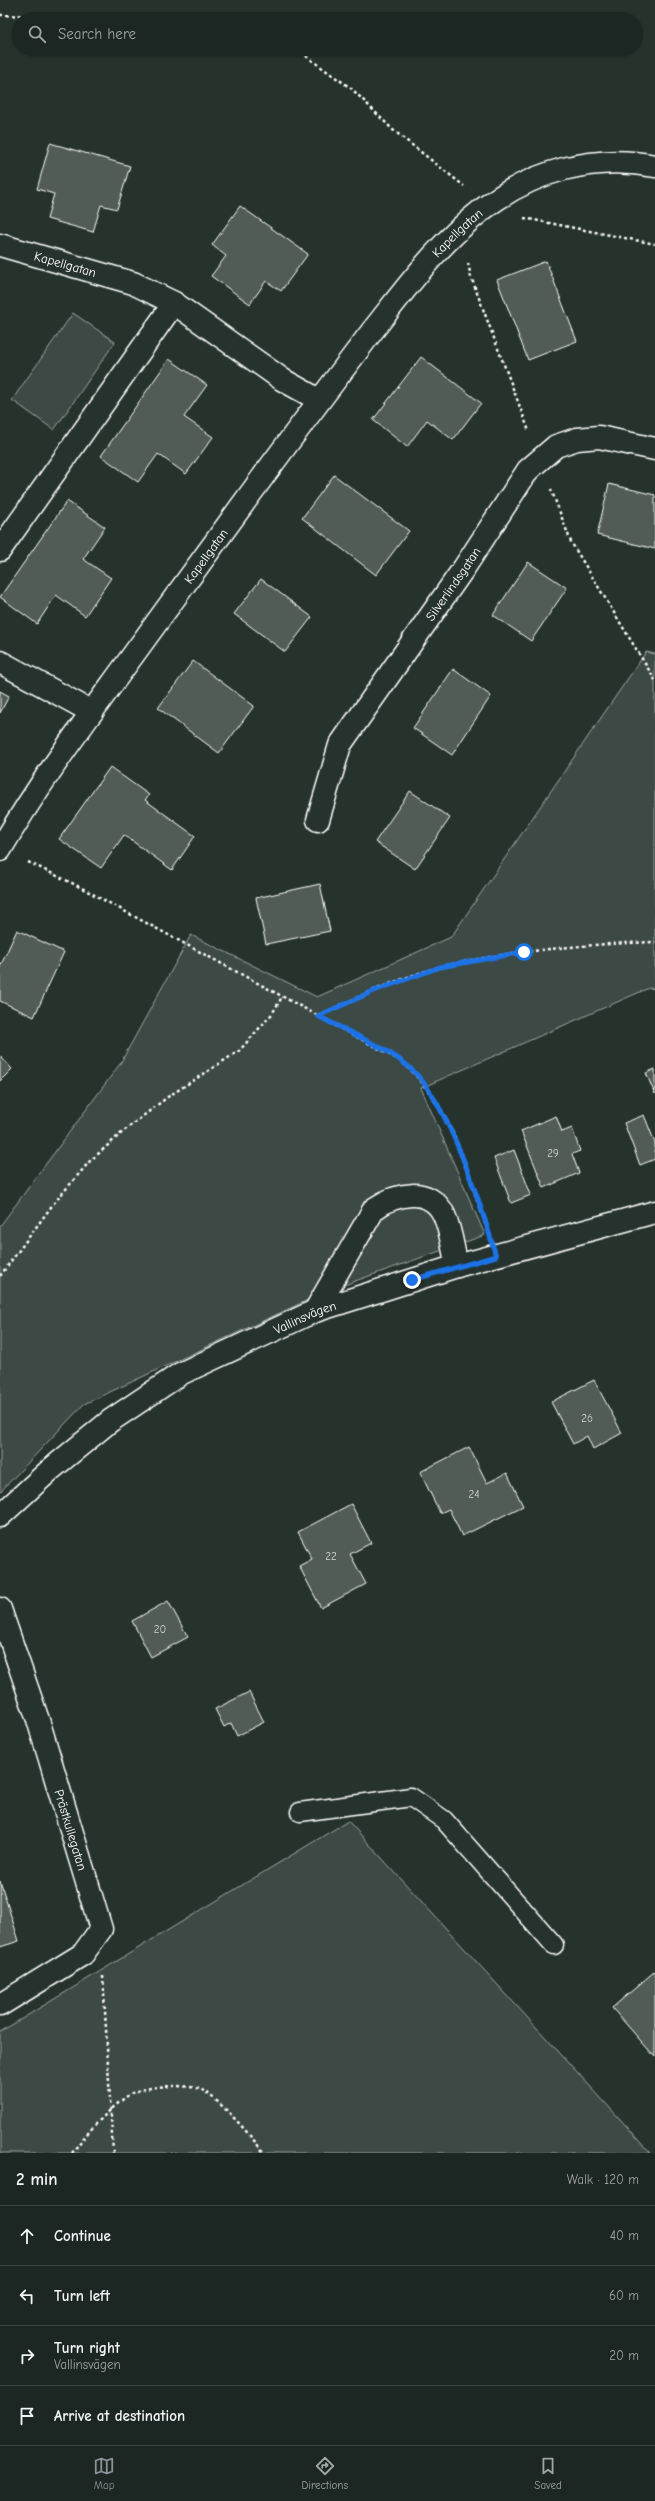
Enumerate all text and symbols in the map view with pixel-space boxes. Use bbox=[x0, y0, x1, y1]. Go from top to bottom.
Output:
search box bbox=[12, 12, 643, 56]
icon: search bbox=[26, 23, 48, 45]
text: Search here bbox=[58, 25, 136, 43]
street label: Kapellgatan bbox=[429, 205, 485, 260]
street label: Kapellgatan bbox=[33, 248, 98, 280]
street label: Kapellgatan bbox=[181, 526, 231, 586]
street label: Silverlindsgatan bbox=[422, 544, 483, 623]
route start bbox=[515, 943, 533, 961]
house number: 29 bbox=[547, 1147, 559, 1160]
route end bbox=[403, 1271, 421, 1289]
street label: Vallinsvägen bbox=[271, 1297, 338, 1337]
house number: 26 bbox=[581, 1412, 593, 1425]
house number: 24 bbox=[468, 1488, 480, 1501]
house number: 22 bbox=[325, 1550, 337, 1563]
house number: 20 bbox=[154, 1623, 166, 1636]
street label: Prästkullegatan bbox=[52, 1787, 90, 1872]
text: 2 min bbox=[16, 2170, 57, 2189]
text: Walk · 120 m bbox=[567, 2172, 639, 2187]
icon: ahead bbox=[16, 2225, 38, 2247]
text: Continue bbox=[54, 2227, 111, 2245]
text: 40 m bbox=[610, 2228, 639, 2243]
icon: left bbox=[16, 2285, 38, 2307]
text: Turn left bbox=[54, 2287, 110, 2305]
text: 60 m bbox=[609, 2288, 639, 2303]
text: Turn right bbox=[54, 2339, 120, 2357]
icon: right bbox=[16, 2345, 38, 2367]
text: 20 m bbox=[609, 2348, 639, 2363]
text: Vallinsvägen bbox=[54, 2357, 121, 2372]
icon: arrive bbox=[16, 2405, 38, 2427]
text: Arrive at destination bbox=[54, 2407, 185, 2425]
tab: Map bbox=[93, 2455, 115, 2492]
tab: Directions bbox=[301, 2455, 348, 2492]
tab: Saved bbox=[534, 2455, 562, 2492]

